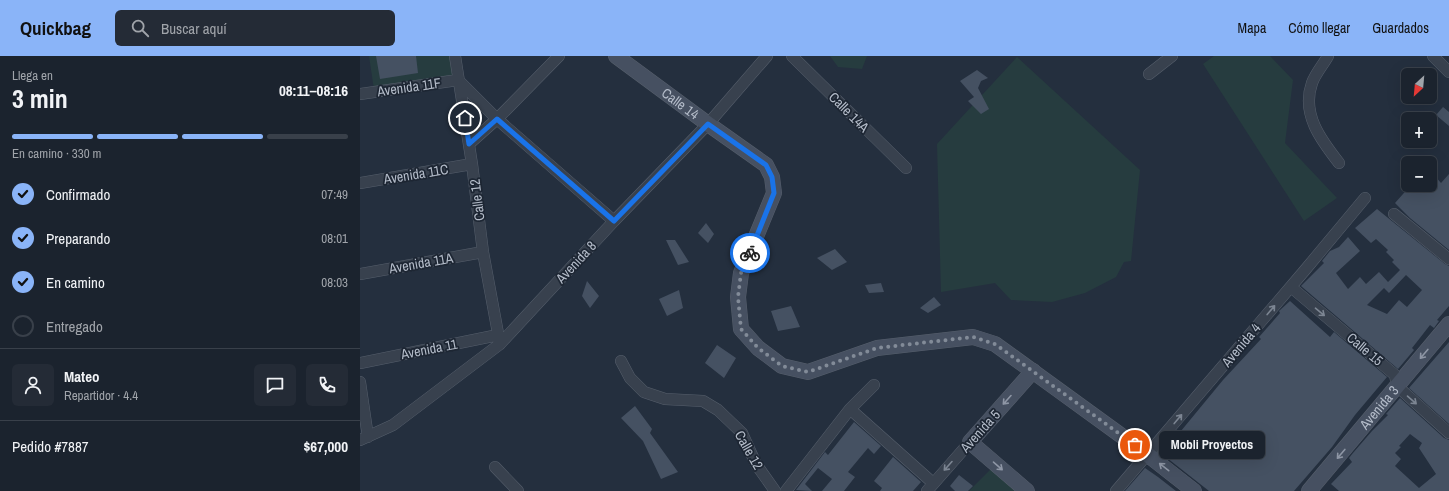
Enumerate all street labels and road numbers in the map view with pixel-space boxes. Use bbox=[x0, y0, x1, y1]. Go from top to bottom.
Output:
street label: Avenida 11F bbox=[375, 74, 442, 101]
street label: Calle 14 bbox=[658, 84, 703, 124]
street label: Calle 14A bbox=[825, 88, 873, 136]
street label: Avenida 11C bbox=[381, 160, 450, 188]
street label: Calle 12 bbox=[466, 178, 488, 222]
street label: Avenida 8 bbox=[551, 237, 600, 288]
street label: Avenida 11A bbox=[387, 248, 455, 278]
street label: Avenida 4 bbox=[1217, 319, 1265, 371]
street label: Calle 15 bbox=[1343, 329, 1387, 369]
street label: Avenida 11 bbox=[398, 335, 459, 363]
street label: Avenida 3 bbox=[1355, 382, 1402, 434]
street label: Avenida 5 bbox=[955, 406, 1004, 457]
street label: Calle 12 bbox=[731, 427, 767, 473]

